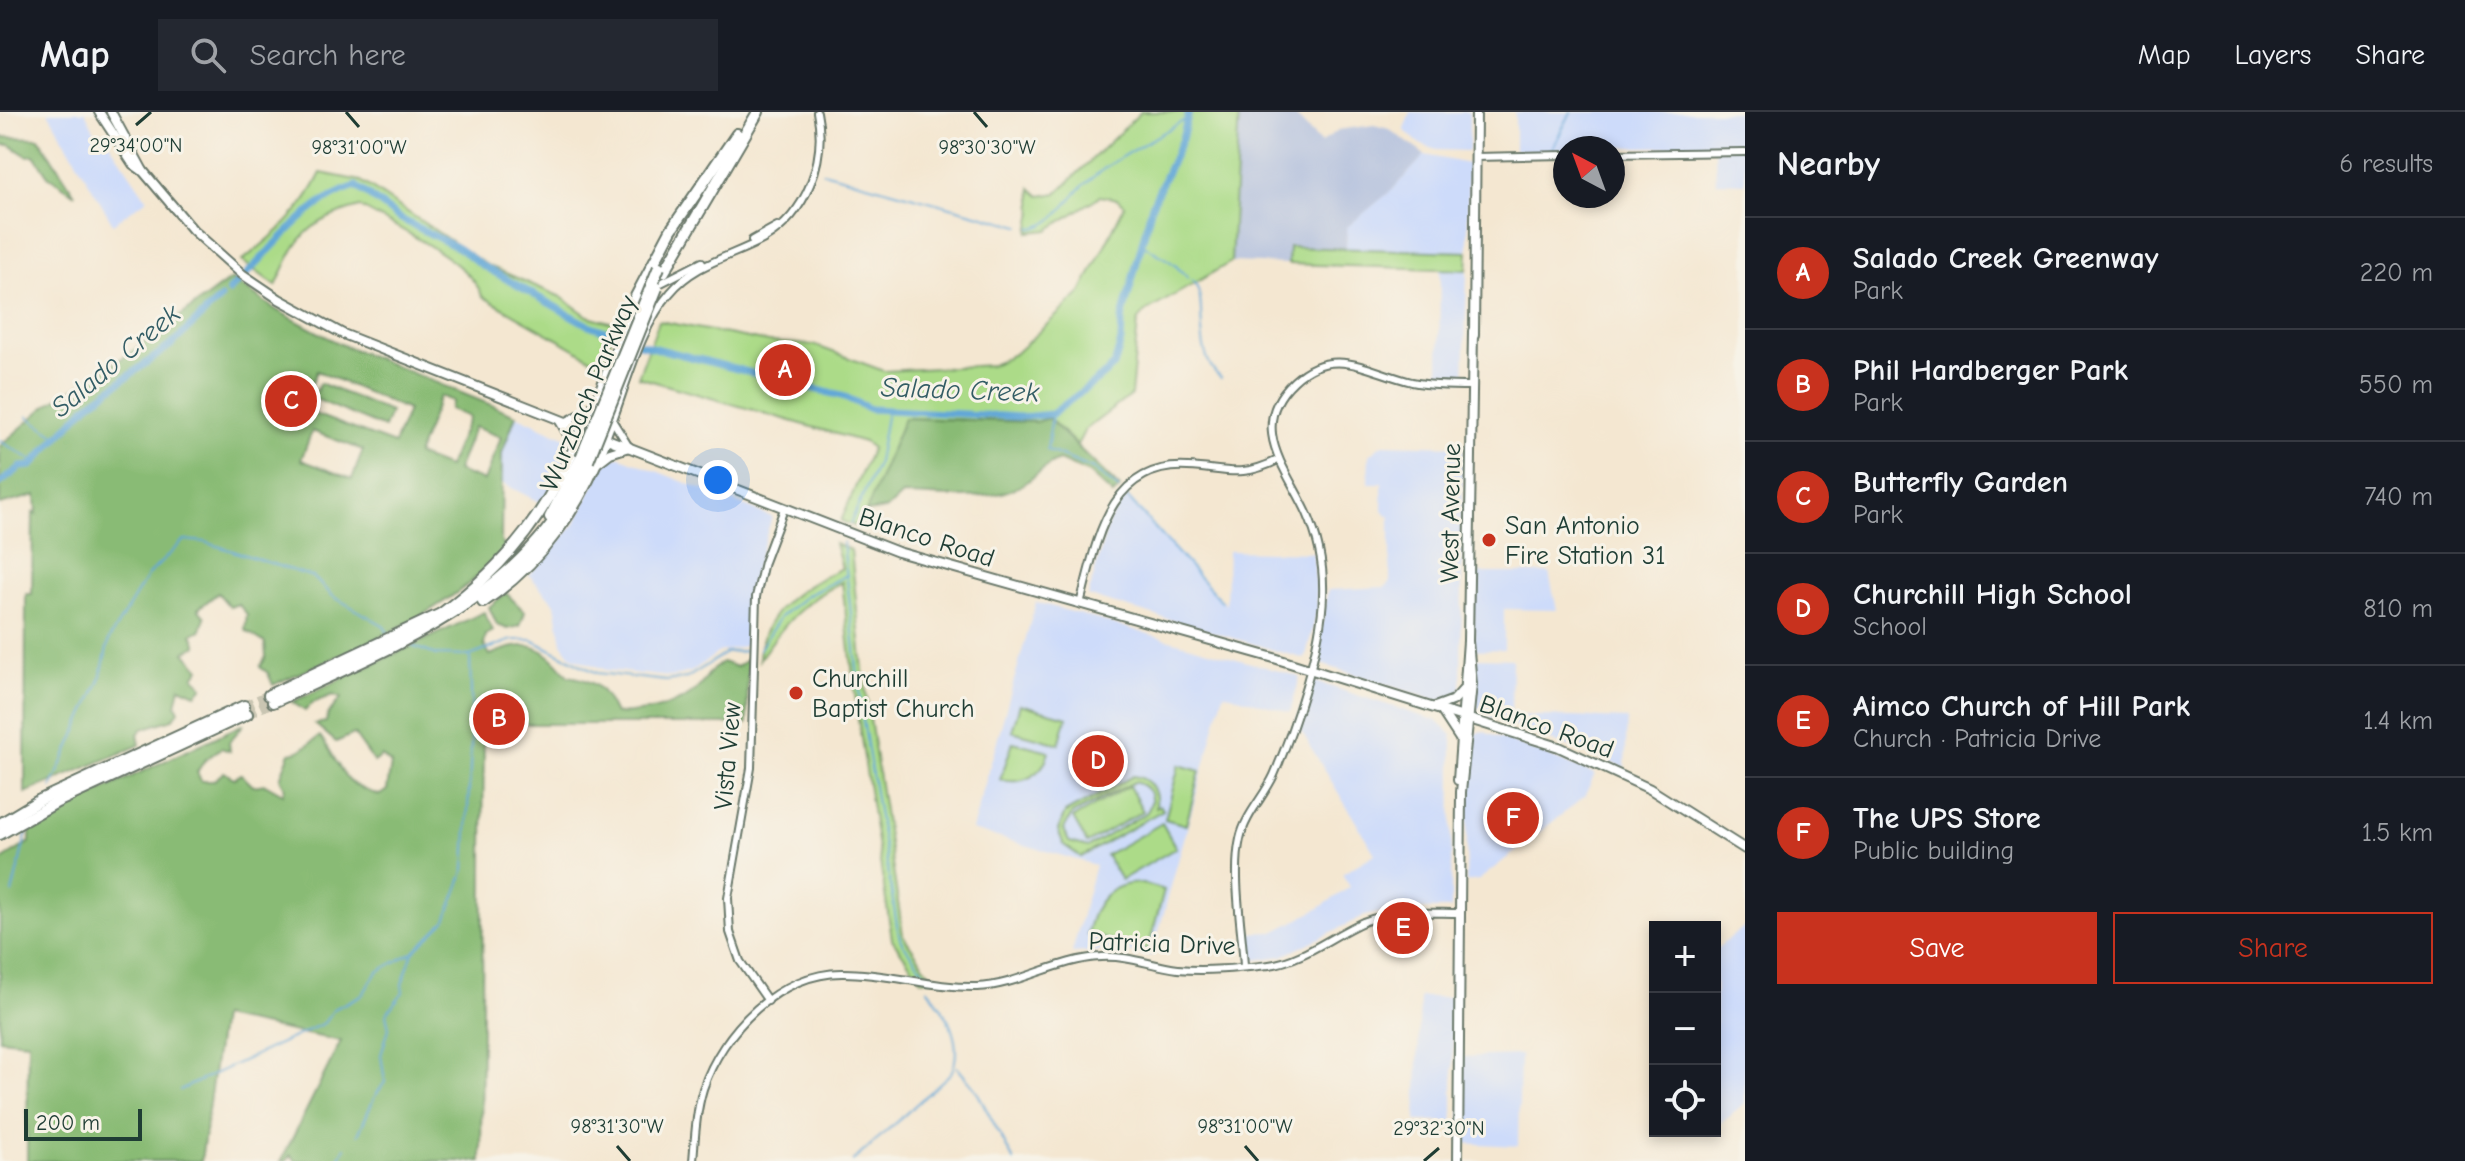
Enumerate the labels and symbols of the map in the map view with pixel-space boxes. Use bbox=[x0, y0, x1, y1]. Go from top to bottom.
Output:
text: 29°34'00"N bbox=[90, 134, 182, 157]
text: 98°31'00"W bbox=[311, 136, 407, 159]
text: 98°30'30"W bbox=[938, 136, 1036, 159]
north arrow bbox=[1553, 136, 1625, 208]
street label: Wurzbach Parkway bbox=[534, 291, 644, 496]
water label: Salado Creek bbox=[45, 297, 187, 424]
pin: A bbox=[759, 340, 811, 400]
pin: C bbox=[265, 371, 317, 431]
water label: Salado Creek bbox=[880, 371, 1040, 409]
street label: West Avenue bbox=[1435, 443, 1467, 583]
your location bbox=[698, 460, 738, 500]
street label: Blanco Road bbox=[855, 502, 998, 574]
place label: San Antonio Fire Station 31 bbox=[1505, 511, 1666, 571]
marker: San Antonio Fire Station 31 bbox=[1480, 531, 1498, 549]
place label: Churchill Baptist Church bbox=[812, 664, 975, 724]
marker: Churchill Baptist Church bbox=[787, 684, 805, 702]
pin: B bbox=[473, 689, 525, 749]
street label: Blanco Road bbox=[1475, 689, 1618, 765]
street label: Vista View bbox=[708, 701, 748, 811]
pin: D bbox=[1072, 731, 1124, 791]
pin: F bbox=[1487, 788, 1539, 848]
pin: E bbox=[1377, 898, 1429, 958]
street label: Patricia Drive bbox=[1088, 926, 1236, 962]
scale bar bbox=[24, 1105, 142, 1141]
text: 98°31'30"W bbox=[571, 1115, 664, 1138]
text: 98°31'00"W bbox=[1197, 1115, 1293, 1138]
text: 29°32'30"N bbox=[1393, 1117, 1485, 1140]

